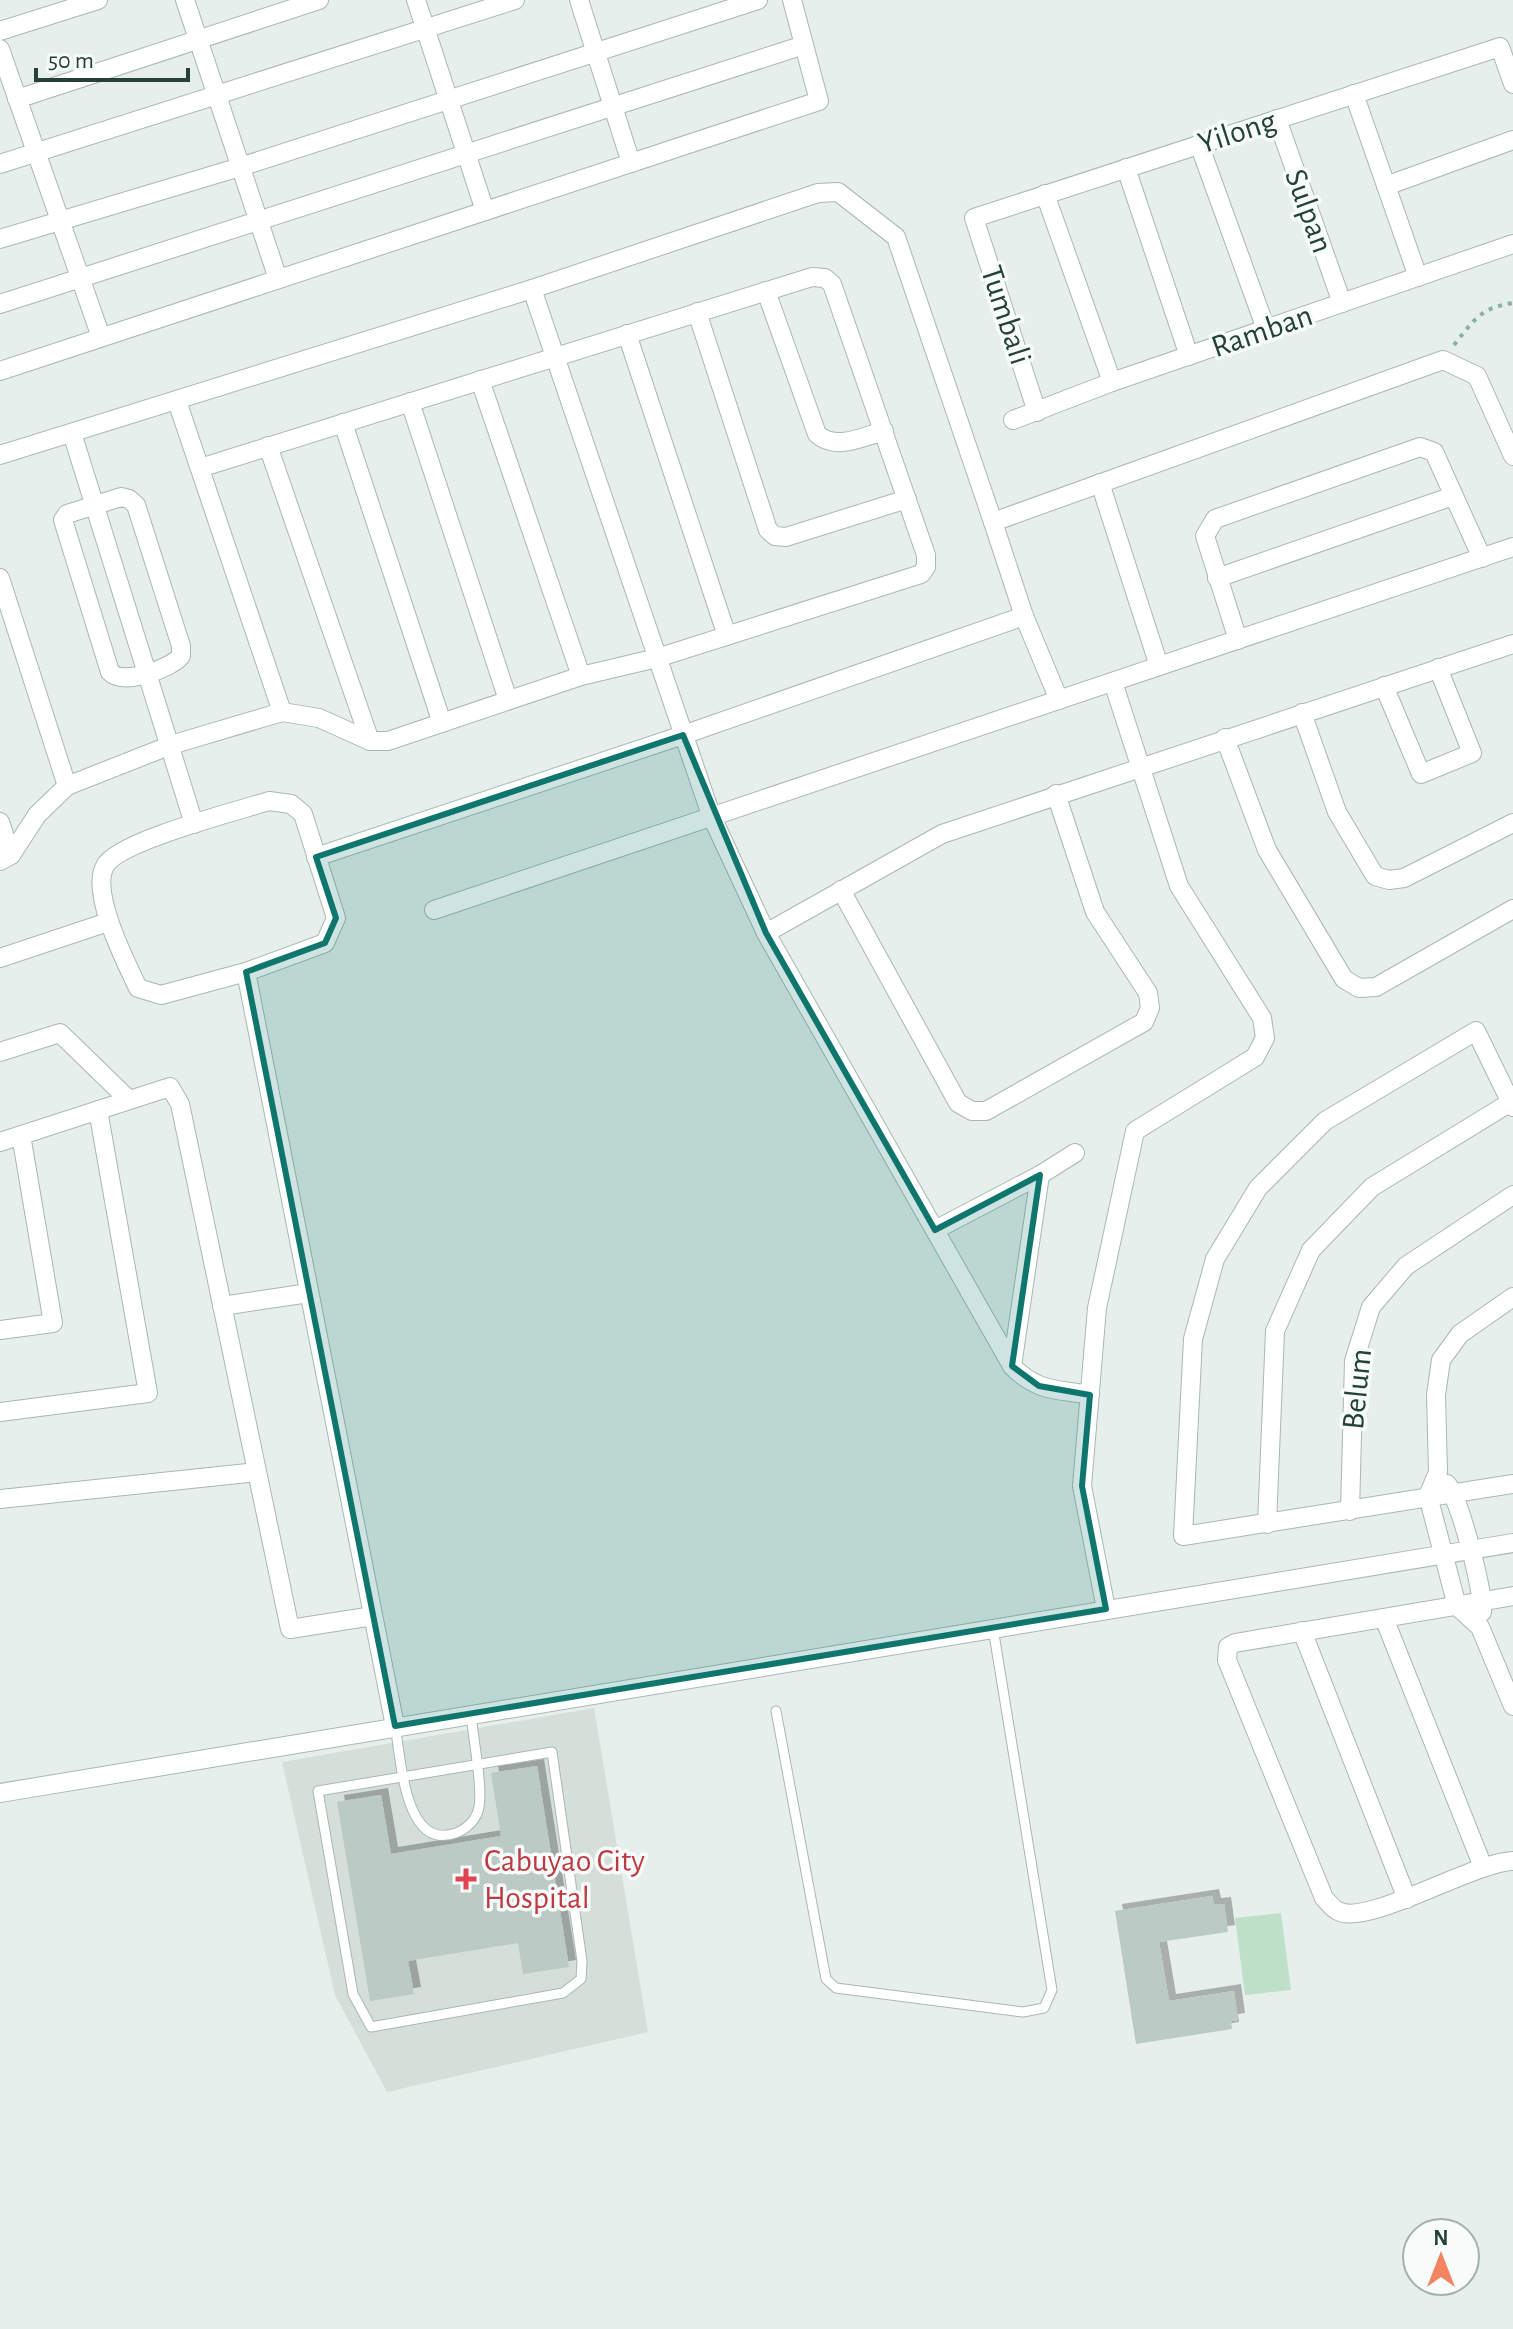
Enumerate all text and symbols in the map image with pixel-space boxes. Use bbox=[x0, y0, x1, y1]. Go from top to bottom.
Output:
scale bar bbox=[36, 32, 188, 82]
text: 50 m bbox=[48, 49, 94, 73]
street label: Yilong bbox=[1194, 104, 1280, 160]
street label: Sulpan bbox=[1279, 165, 1339, 257]
street label: Tumbali bbox=[975, 262, 1037, 368]
street label: Ramban bbox=[1207, 299, 1317, 363]
street label: Belum bbox=[1337, 1347, 1377, 1431]
place label: Cabuyao City Hospital bbox=[484, 1845, 645, 1914]
marker: Cabuyao City Hospital bbox=[455, 1868, 477, 1890]
north arrow bbox=[1401, 2217, 1481, 2297]
text: N bbox=[1433, 2227, 1449, 2249]

